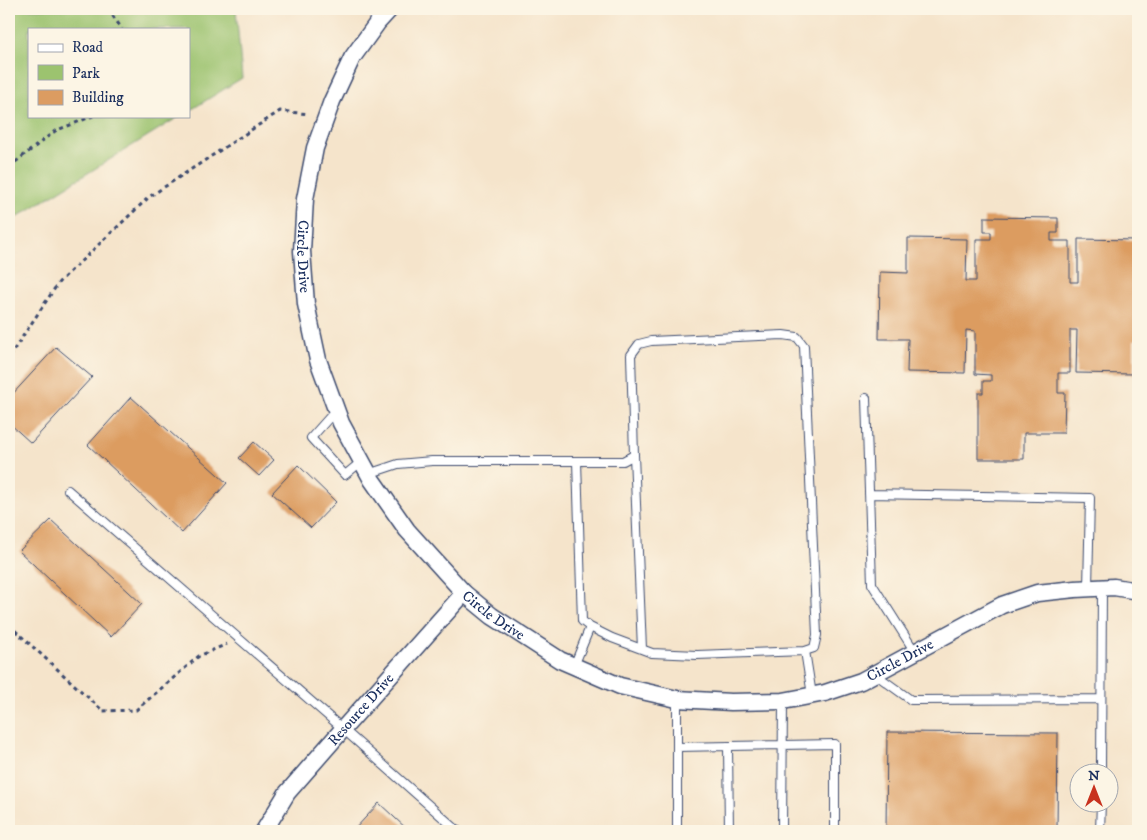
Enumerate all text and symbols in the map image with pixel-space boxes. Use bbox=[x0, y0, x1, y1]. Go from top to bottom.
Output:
legend bbox=[28, 28, 190, 118]
text: Road bbox=[72, 38, 104, 57]
text: Park bbox=[72, 64, 101, 83]
text: Building bbox=[72, 88, 124, 107]
street label: Circle Drive bbox=[292, 219, 315, 294]
street label: Circle Drive bbox=[458, 586, 529, 644]
street label: Circle Drive bbox=[863, 634, 937, 686]
street label: Resource Drive bbox=[323, 669, 398, 749]
north arrow bbox=[1070, 762, 1120, 812]
text: N bbox=[1088, 767, 1100, 785]

